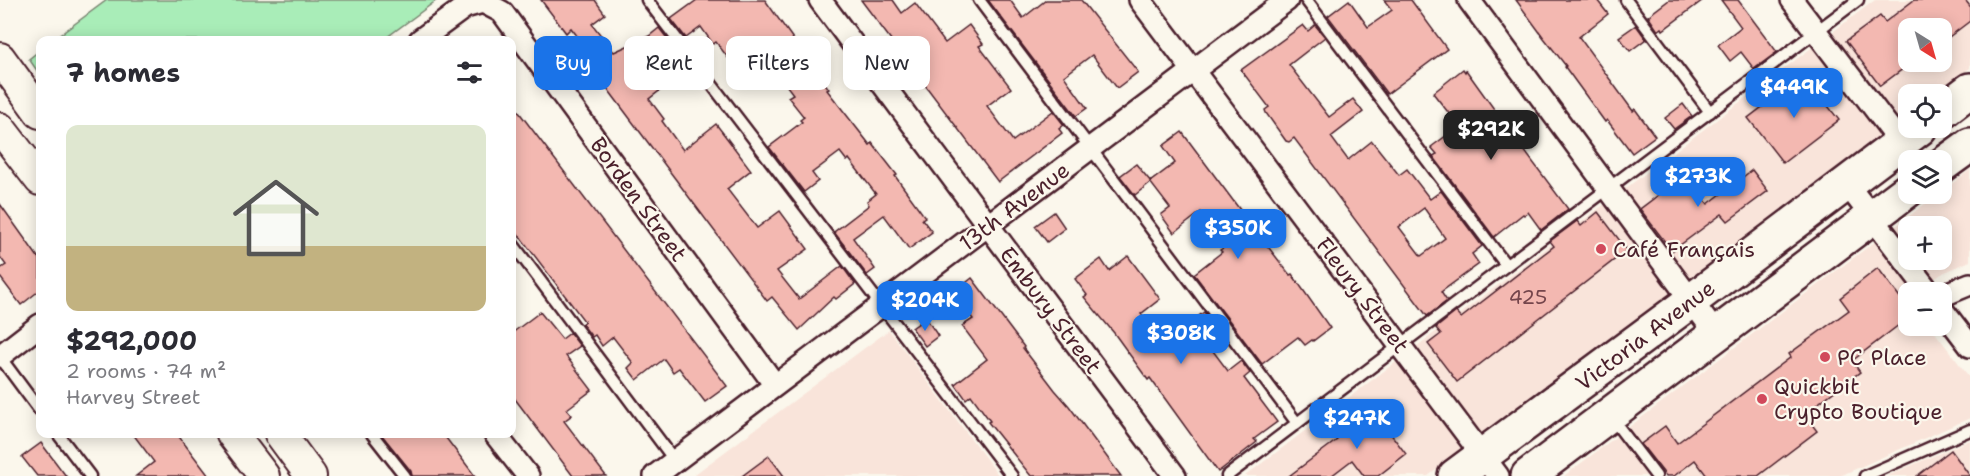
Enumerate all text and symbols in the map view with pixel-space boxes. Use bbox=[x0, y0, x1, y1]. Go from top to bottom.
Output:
north arrow bbox=[1898, 18, 1952, 72]
map controls bbox=[1898, 18, 1952, 336]
chip: Buy bbox=[534, 36, 612, 90]
chip: Rent bbox=[624, 36, 714, 90]
chip: Filters bbox=[726, 36, 831, 90]
chip: New bbox=[843, 36, 930, 90]
text: 7 homes bbox=[66, 55, 180, 90]
icon: filters bbox=[453, 56, 486, 89]
pin: $449K bbox=[1752, 68, 1836, 119]
text: $449K bbox=[1760, 74, 1828, 100]
button: locate bbox=[1898, 84, 1952, 138]
pin: $292K bbox=[1449, 110, 1533, 161]
text: $292K bbox=[1457, 116, 1525, 142]
street label: Borden Street bbox=[584, 131, 694, 267]
button: layers bbox=[1898, 150, 1952, 204]
street label: 13th Avenue bbox=[953, 155, 1075, 257]
pin: $273K bbox=[1656, 157, 1740, 208]
text: $273K bbox=[1664, 163, 1732, 189]
icon: home bbox=[222, 164, 330, 272]
pin: $350K bbox=[1196, 209, 1280, 260]
text: $350K bbox=[1204, 215, 1272, 241]
button: + bbox=[1898, 216, 1952, 270]
street label: Fleury Street bbox=[1310, 232, 1416, 359]
place label: Café Français bbox=[1613, 235, 1755, 264]
street label: Embury Street bbox=[993, 241, 1108, 380]
marker: Café Français bbox=[1594, 242, 1608, 256]
street label: Victoria Avenue bbox=[1570, 273, 1721, 397]
pin: $204K bbox=[883, 281, 967, 332]
button: − bbox=[1898, 282, 1952, 336]
house number: 425 bbox=[1509, 284, 1547, 310]
text: $204K bbox=[891, 287, 959, 313]
pin: $308K bbox=[1139, 314, 1223, 365]
text: $308K bbox=[1146, 320, 1216, 346]
text: $292,000 bbox=[66, 323, 197, 358]
place label: PC Place bbox=[1837, 343, 1927, 372]
marker: PC Place bbox=[1818, 350, 1832, 364]
text: 2 rooms · 74 m² bbox=[66, 358, 226, 384]
place label: Quickbit Crypto Boutique bbox=[1774, 372, 1943, 426]
text: Harvey Street bbox=[66, 384, 201, 410]
marker: Quickbit Crypto Boutique bbox=[1755, 392, 1769, 406]
pin: $247K bbox=[1315, 399, 1399, 450]
text: $247K bbox=[1323, 405, 1391, 431]

